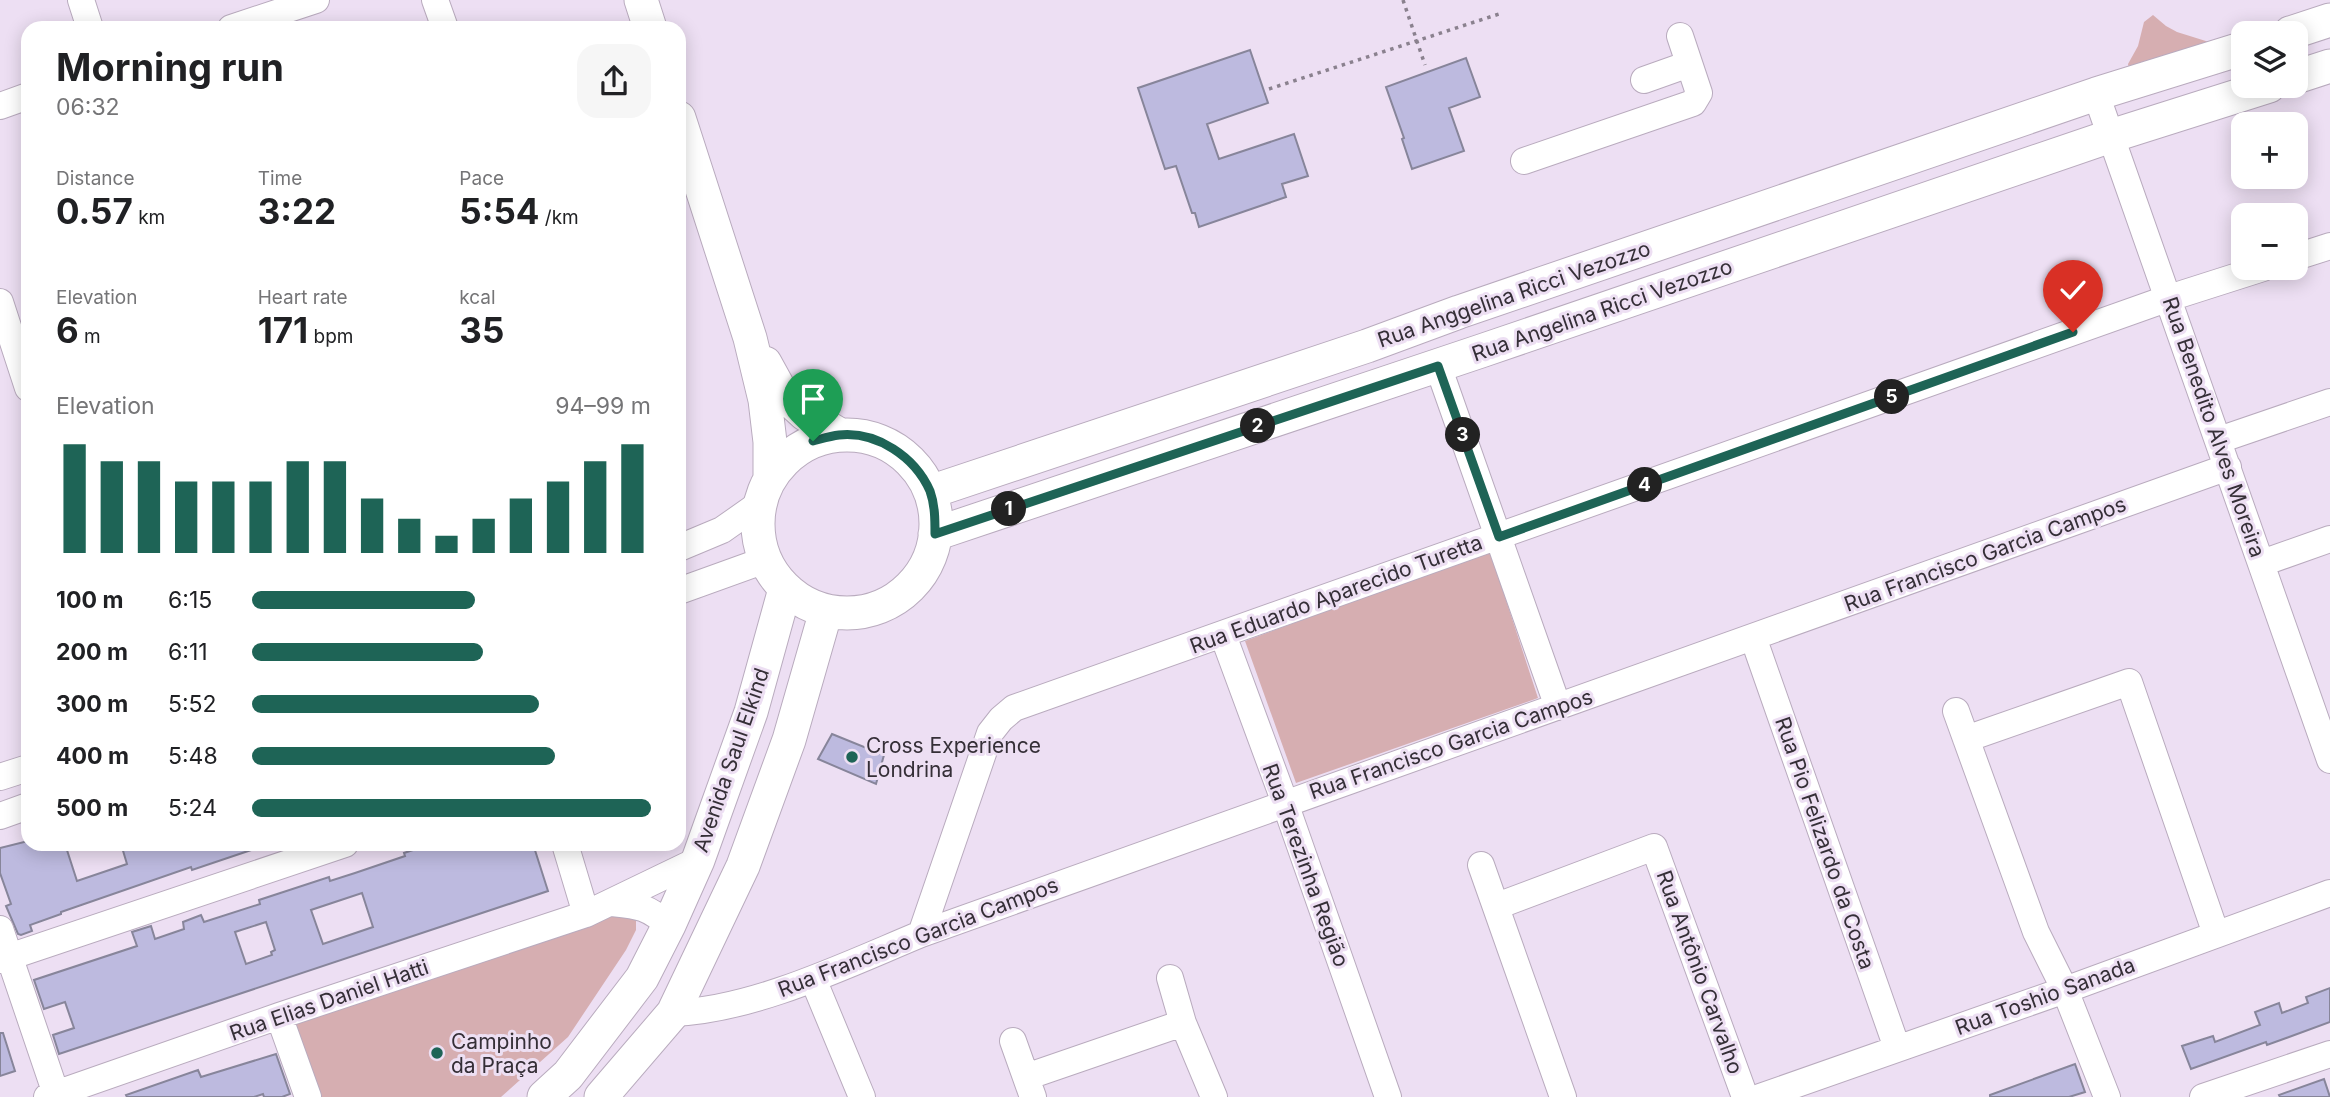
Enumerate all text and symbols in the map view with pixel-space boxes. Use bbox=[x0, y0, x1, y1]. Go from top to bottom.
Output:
map controls bbox=[2231, 21, 2308, 280]
button: layers bbox=[2231, 21, 2308, 98]
text: Morning run bbox=[56, 44, 284, 90]
button: share bbox=[577, 44, 651, 118]
text: 06:32 bbox=[56, 93, 120, 121]
button: + bbox=[2231, 112, 2308, 189]
text: Distance bbox=[56, 167, 134, 190]
text: Time bbox=[258, 167, 302, 190]
text: Pace bbox=[459, 167, 504, 190]
text: 0.57 bbox=[56, 190, 133, 232]
text: 3:22 bbox=[258, 190, 336, 232]
text: 5:54 bbox=[459, 190, 539, 232]
button: − bbox=[2231, 203, 2308, 280]
text: km bbox=[133, 206, 165, 229]
text: /km bbox=[539, 206, 579, 229]
street label: Rua Anggelina Ricci Vezozzo bbox=[1374, 235, 1654, 353]
street label: Rua Angelina Ricci Vezozzo bbox=[1468, 254, 1736, 366]
pin bbox=[2043, 260, 2103, 332]
icon: check bbox=[2054, 271, 2092, 309]
text: Elevation bbox=[56, 286, 137, 309]
text: Heart rate bbox=[258, 286, 348, 309]
text: kcal bbox=[459, 286, 496, 309]
street label: Rua Benedito Alves Moreira bbox=[2158, 293, 2270, 561]
text: 6 bbox=[56, 309, 79, 351]
text: 171 bbox=[258, 309, 308, 351]
text: 35 bbox=[459, 309, 504, 351]
text: m bbox=[79, 325, 101, 348]
text: bpm bbox=[308, 325, 353, 348]
pin bbox=[783, 369, 843, 441]
icon: arrive bbox=[794, 380, 832, 418]
pin: 5 bbox=[1874, 380, 1910, 414]
text: 5 bbox=[1885, 385, 1898, 408]
text: Elevation bbox=[56, 392, 155, 420]
text: 94–99 m bbox=[555, 392, 651, 420]
pin: 2 bbox=[1240, 408, 1276, 444]
text: 2 bbox=[1252, 414, 1263, 437]
pin: 3 bbox=[1446, 418, 1480, 452]
text: 3 bbox=[1456, 423, 1469, 446]
pin: 4 bbox=[1628, 468, 1662, 503]
text: 4 bbox=[1638, 473, 1651, 496]
pin: 1 bbox=[992, 491, 1026, 526]
street label: Rua Francisco Garcia Campos bbox=[1841, 491, 2129, 617]
text: 1 bbox=[1004, 497, 1013, 520]
street label: Rua Eduardo Aparecido Turetta bbox=[1186, 529, 1486, 659]
text: 100 m bbox=[56, 586, 123, 614]
text: 6:15 bbox=[168, 586, 212, 614]
text: 200 m bbox=[56, 638, 128, 666]
text: 6:11 bbox=[168, 638, 208, 666]
street label: Avenida Saul Elkind bbox=[688, 665, 774, 855]
street label: Rua Francisco Garcia Campos bbox=[1306, 684, 1596, 804]
text: 300 m bbox=[56, 690, 128, 718]
text: 5:52 bbox=[168, 690, 217, 718]
street label: Rua Pio Felizardo da Costa bbox=[1770, 714, 1880, 972]
place label: Cross Experience Londrina bbox=[866, 733, 1041, 782]
text: 400 m bbox=[56, 742, 129, 770]
text: 5:48 bbox=[168, 742, 218, 770]
marker: Cross Experience Londrina bbox=[844, 749, 860, 765]
street label: Rua Terezinha Região bbox=[1258, 760, 1354, 970]
text: 500 m bbox=[56, 794, 128, 822]
text: 5:24 bbox=[168, 794, 217, 822]
street label: Rua Antônio Carvalho bbox=[1652, 867, 1748, 1077]
street label: Rua Francisco Garcia Campos bbox=[774, 872, 1062, 1002]
street label: Rua Toshio Sanada bbox=[1952, 952, 2138, 1040]
street label: Rua Elias Daniel Hatti bbox=[226, 954, 432, 1046]
place label: Campinho da Praça bbox=[451, 1029, 552, 1078]
marker: Campinho da Praça bbox=[429, 1045, 445, 1061]

